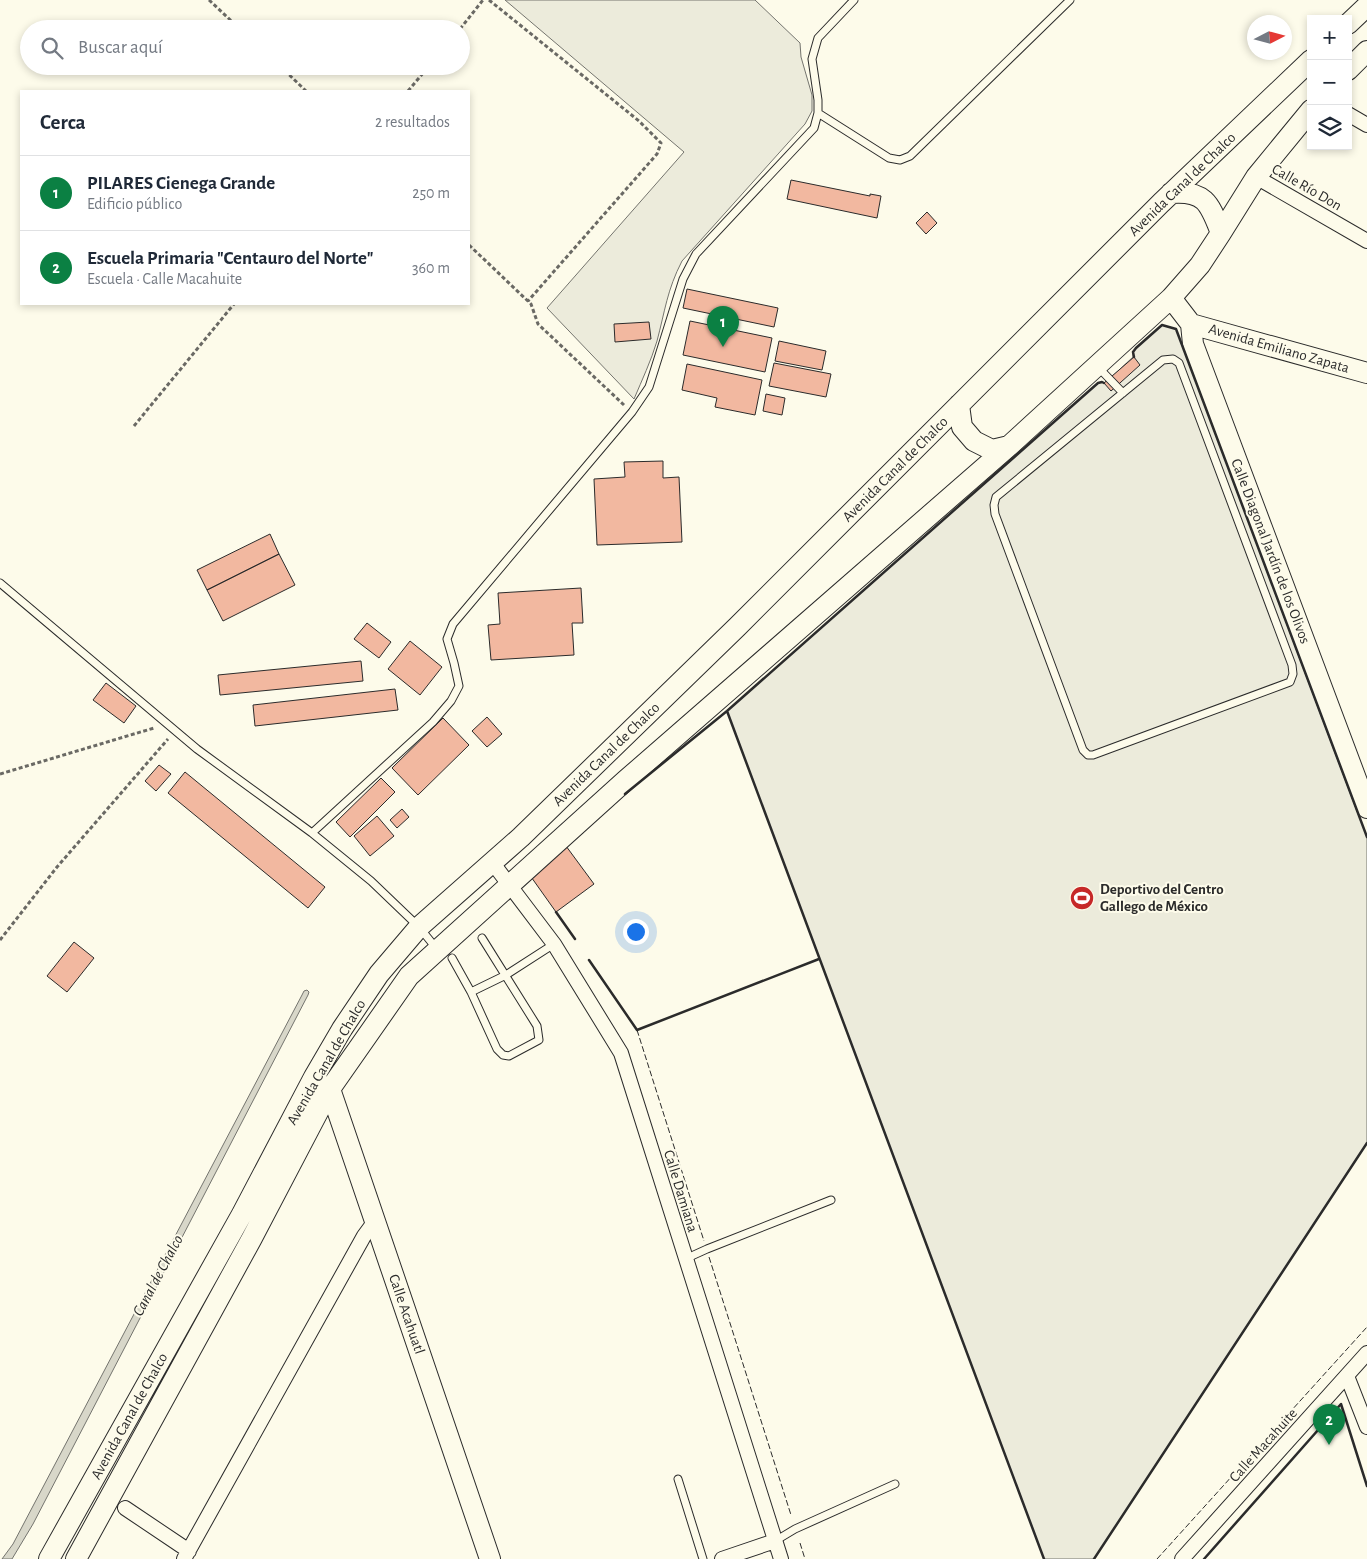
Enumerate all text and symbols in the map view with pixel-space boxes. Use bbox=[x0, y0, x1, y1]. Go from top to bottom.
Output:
north arrow bbox=[1247, 15, 1292, 60]
map controls bbox=[1307, 15, 1352, 150]
button: + bbox=[1307, 15, 1352, 60]
search box bbox=[20, 20, 470, 75]
icon: search bbox=[38, 34, 66, 62]
text: Buscar aquí bbox=[78, 38, 163, 57]
button: − bbox=[1307, 60, 1352, 105]
button: layers bbox=[1307, 105, 1352, 150]
text: Cerca bbox=[40, 112, 86, 133]
text: 2 resultados bbox=[375, 114, 450, 130]
street label: Avenida Canal de Chalco bbox=[1126, 130, 1239, 239]
street label: Calle Río Don bbox=[1269, 161, 1344, 213]
text: PILARES Cienega Grande bbox=[87, 174, 275, 193]
text: 1 bbox=[53, 185, 59, 201]
text: 250 m bbox=[412, 185, 450, 201]
text: Edificio público bbox=[87, 196, 182, 212]
text: Escuela Primaria "Centauro del Norte" bbox=[87, 249, 373, 268]
text: 2 bbox=[52, 260, 60, 276]
text: 360 m bbox=[412, 260, 450, 276]
text: Escuela · Calle Macahuite bbox=[87, 271, 242, 287]
pin: 1 bbox=[707, 306, 739, 347]
street label: Avenida Emiliano Zapata bbox=[1207, 321, 1351, 376]
street label: Avenida Canal de Chalco bbox=[840, 414, 951, 525]
street label: Calle Diagonal Jardín de los Olivos bbox=[1228, 457, 1313, 646]
street label: Avenida Canal de Chalco bbox=[550, 700, 663, 809]
place label: Deportivo del Centro Gallego de México bbox=[1100, 882, 1224, 914]
sports icon: Deportivo del Centro Gallego de México bbox=[1069, 885, 1095, 911]
your location bbox=[623, 919, 649, 945]
street label: Avenida Canal de Chalco bbox=[284, 997, 368, 1127]
street label: Calle Damiana bbox=[661, 1148, 700, 1234]
water label: Canal de Chalco bbox=[130, 1232, 186, 1319]
street label: Calle Acahuatl bbox=[386, 1272, 427, 1356]
street label: Avenida Canal de Chalco bbox=[88, 1351, 170, 1482]
pin: 2 bbox=[1313, 1404, 1345, 1445]
street label: Calle Macahuite bbox=[1227, 1406, 1300, 1485]

